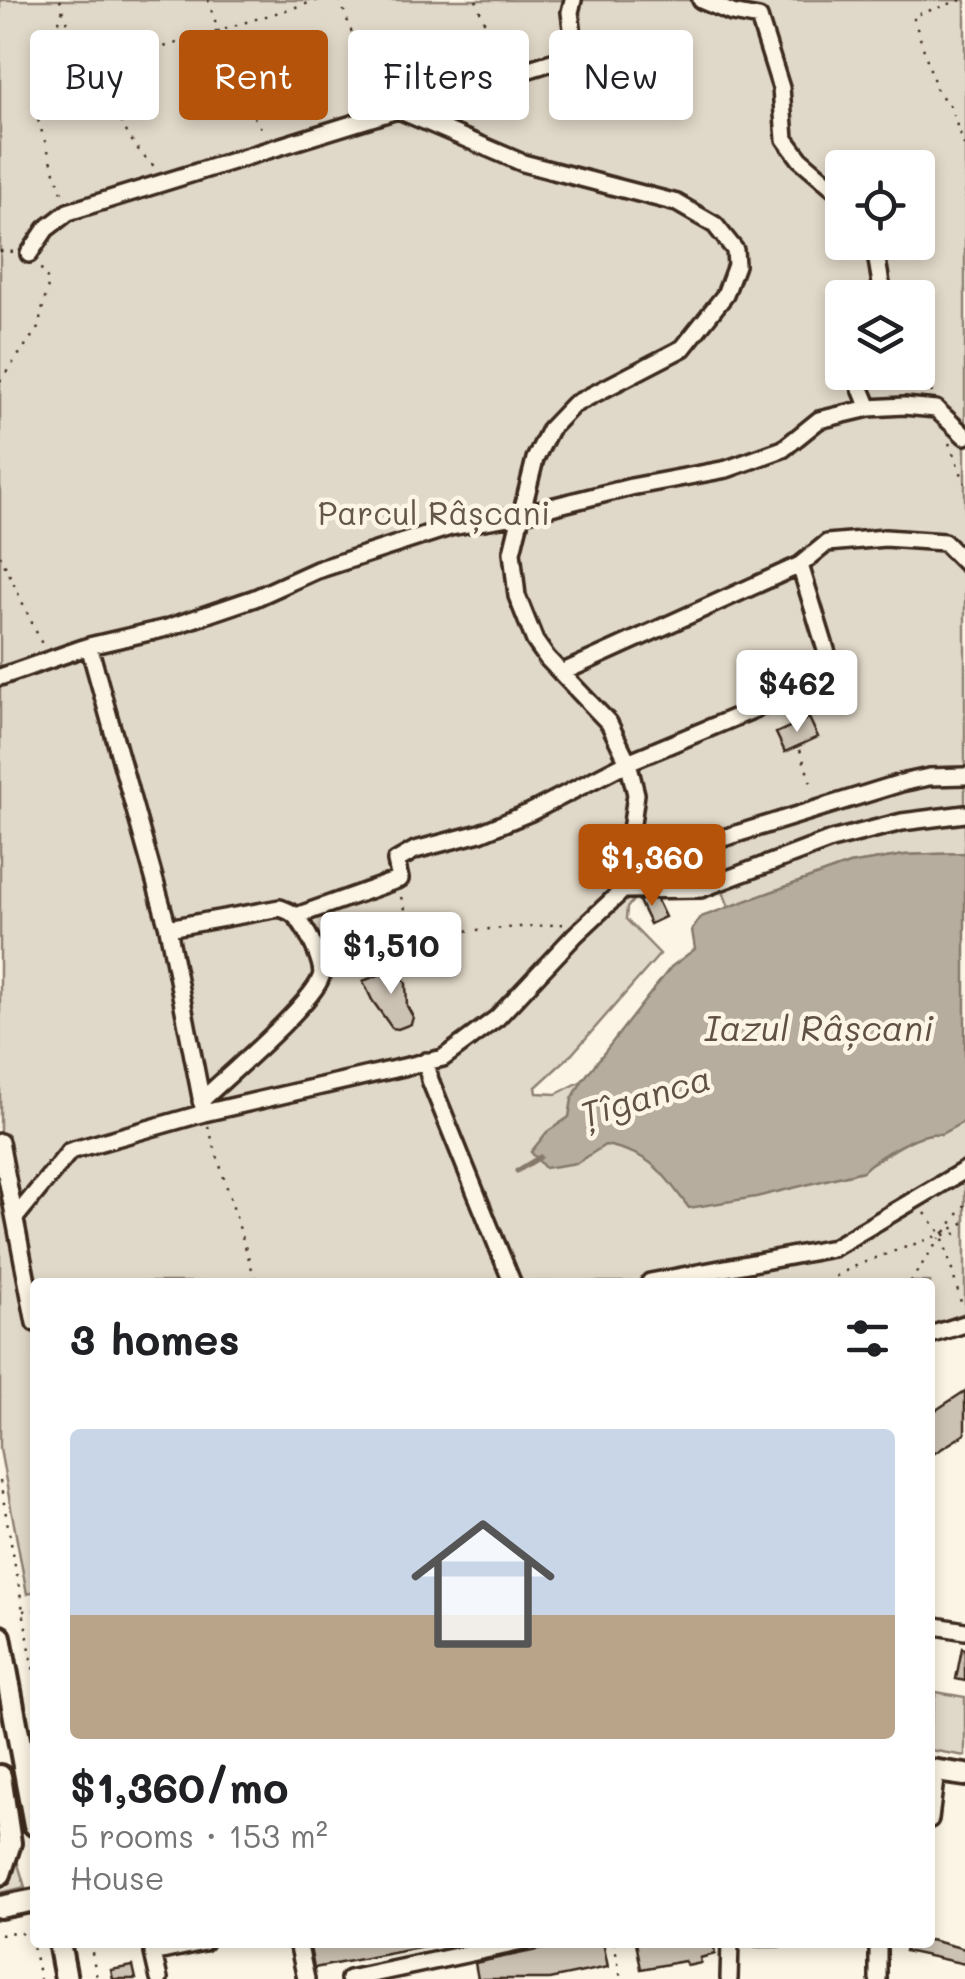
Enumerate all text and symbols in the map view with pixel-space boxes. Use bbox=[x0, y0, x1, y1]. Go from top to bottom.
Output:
chip: Buy bbox=[30, 30, 159, 120]
chip: Rent bbox=[179, 30, 328, 120]
chip: Filters bbox=[348, 30, 529, 120]
chip: New bbox=[549, 30, 693, 120]
map controls bbox=[825, 150, 935, 390]
button: locate bbox=[825, 150, 935, 260]
button: layers bbox=[825, 280, 935, 390]
park label: Parcul Râșcani bbox=[318, 491, 550, 534]
pin: $462 bbox=[738, 650, 856, 735]
text: $462 bbox=[758, 661, 836, 703]
pin: $1,360 bbox=[571, 824, 733, 909]
text: $1,360 bbox=[601, 835, 703, 877]
pin: $1,510 bbox=[310, 912, 472, 997]
text: $1,510 bbox=[342, 923, 440, 965]
water label: Iazul Râșcani bbox=[704, 1004, 934, 1051]
water label: Țîganca bbox=[574, 1053, 716, 1138]
text: 3 homes bbox=[70, 1311, 240, 1366]
icon: filters bbox=[840, 1311, 895, 1366]
icon: home bbox=[393, 1494, 573, 1674]
text: $1,360/mo bbox=[70, 1759, 288, 1814]
text: 5 rooms · 153 m² bbox=[70, 1814, 328, 1856]
text: House bbox=[70, 1856, 165, 1898]

